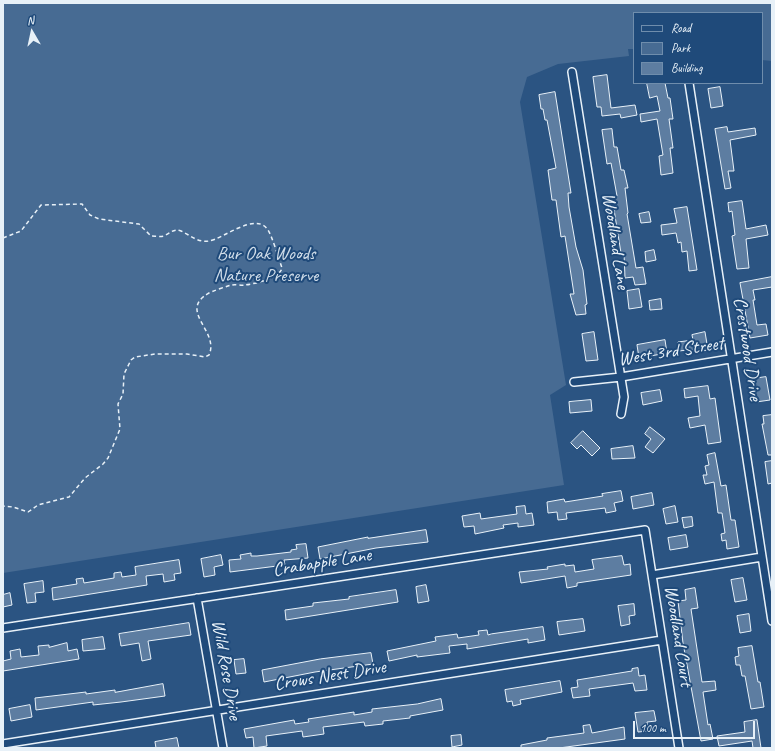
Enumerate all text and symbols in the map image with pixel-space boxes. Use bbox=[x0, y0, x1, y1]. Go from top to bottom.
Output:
north arrow bbox=[12, 12, 52, 52]
legend bbox=[633, 12, 763, 84]
text: N bbox=[26, 13, 35, 28]
text: Road bbox=[671, 20, 691, 36]
text: Park bbox=[671, 40, 690, 56]
text: Building bbox=[671, 60, 703, 76]
street label: Woodland Lane bbox=[596, 191, 634, 291]
park label: Bur Oak Woods Nature Preserve bbox=[214, 243, 318, 287]
street label: Crestwood Drive bbox=[728, 296, 766, 402]
street label: West 3rd Street bbox=[617, 332, 725, 372]
street label: Crabapple Lane bbox=[271, 544, 373, 582]
street label: Woodland Court bbox=[659, 584, 697, 688]
street label: Wild Rose Drive bbox=[206, 618, 246, 722]
street label: Crows Nest Drive bbox=[273, 656, 387, 696]
scale bar bbox=[635, 713, 757, 739]
text: 100 m bbox=[640, 720, 666, 736]

